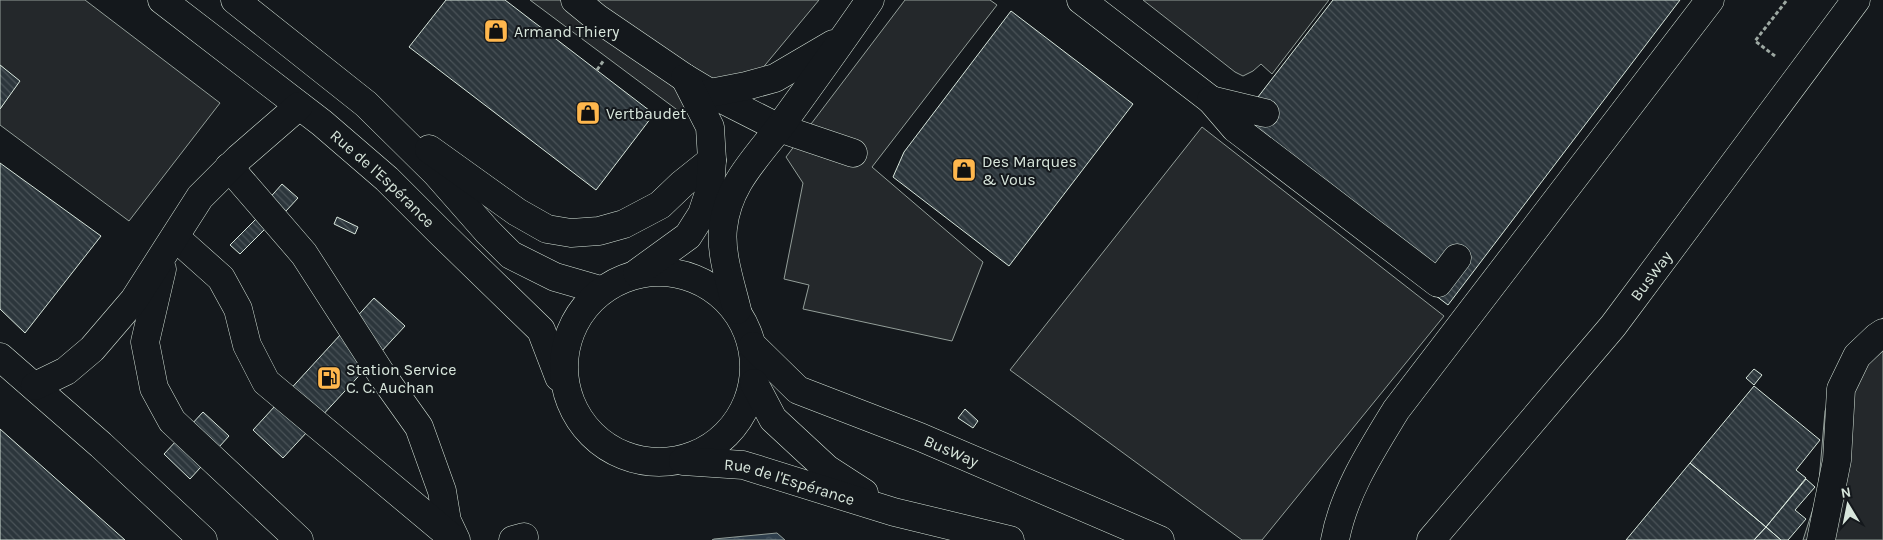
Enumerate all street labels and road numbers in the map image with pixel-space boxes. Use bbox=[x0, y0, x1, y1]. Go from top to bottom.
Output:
street label: Rue de l'Espérance bbox=[326, 126, 439, 231]
street label: BusWay bbox=[1626, 247, 1676, 304]
street label: BusWay bbox=[921, 431, 982, 471]
street label: Rue de l'Espérance bbox=[724, 455, 857, 509]

